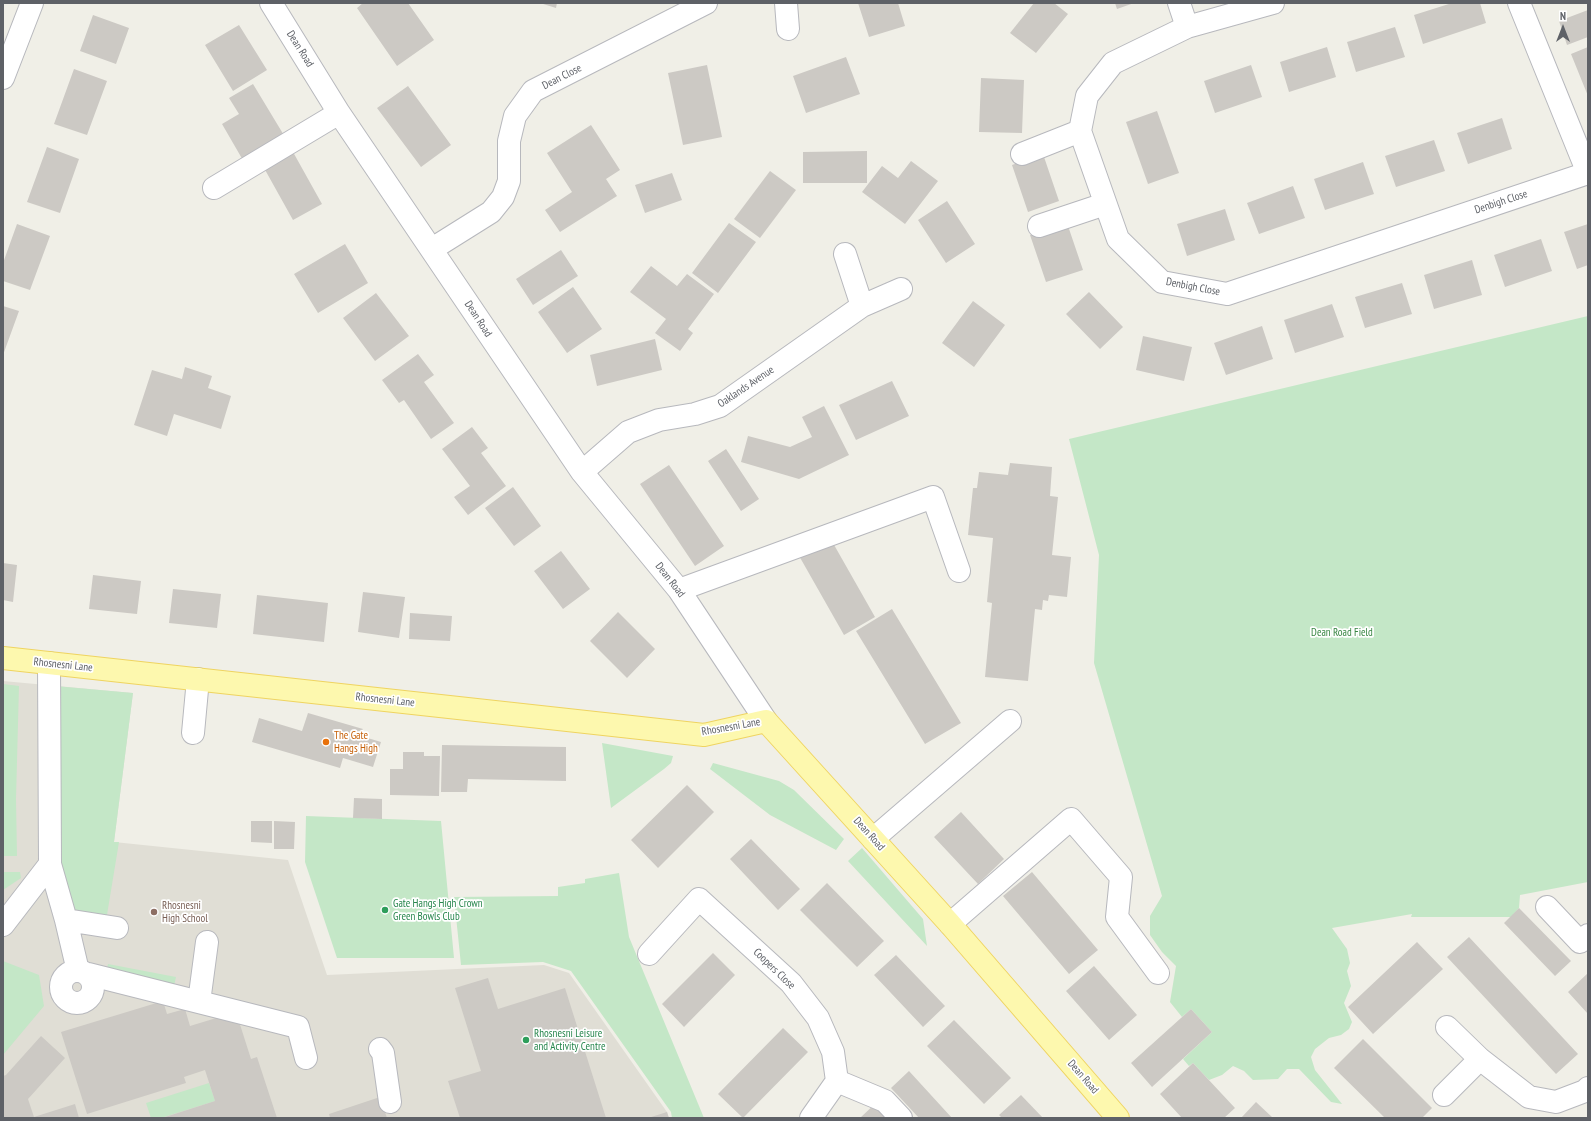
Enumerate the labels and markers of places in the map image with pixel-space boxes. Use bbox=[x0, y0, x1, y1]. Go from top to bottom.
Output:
place label: The Gate Hangs High bbox=[334, 729, 378, 755]
marker: The Gate Hangs High bbox=[321, 737, 331, 747]
place label: Gate Hangs High Crown Green Bowls Club bbox=[393, 897, 483, 923]
place label: Rhosnesni High School bbox=[162, 899, 208, 925]
marker: Gate Hangs High Crown Green Bowls Club bbox=[380, 905, 390, 915]
marker: Rhosnesni High School bbox=[149, 907, 159, 917]
place label: Rhosnesni Leisure and Activity Centre bbox=[534, 1027, 605, 1053]
marker: Rhosnesni Leisure and Activity Centre bbox=[521, 1035, 531, 1045]

